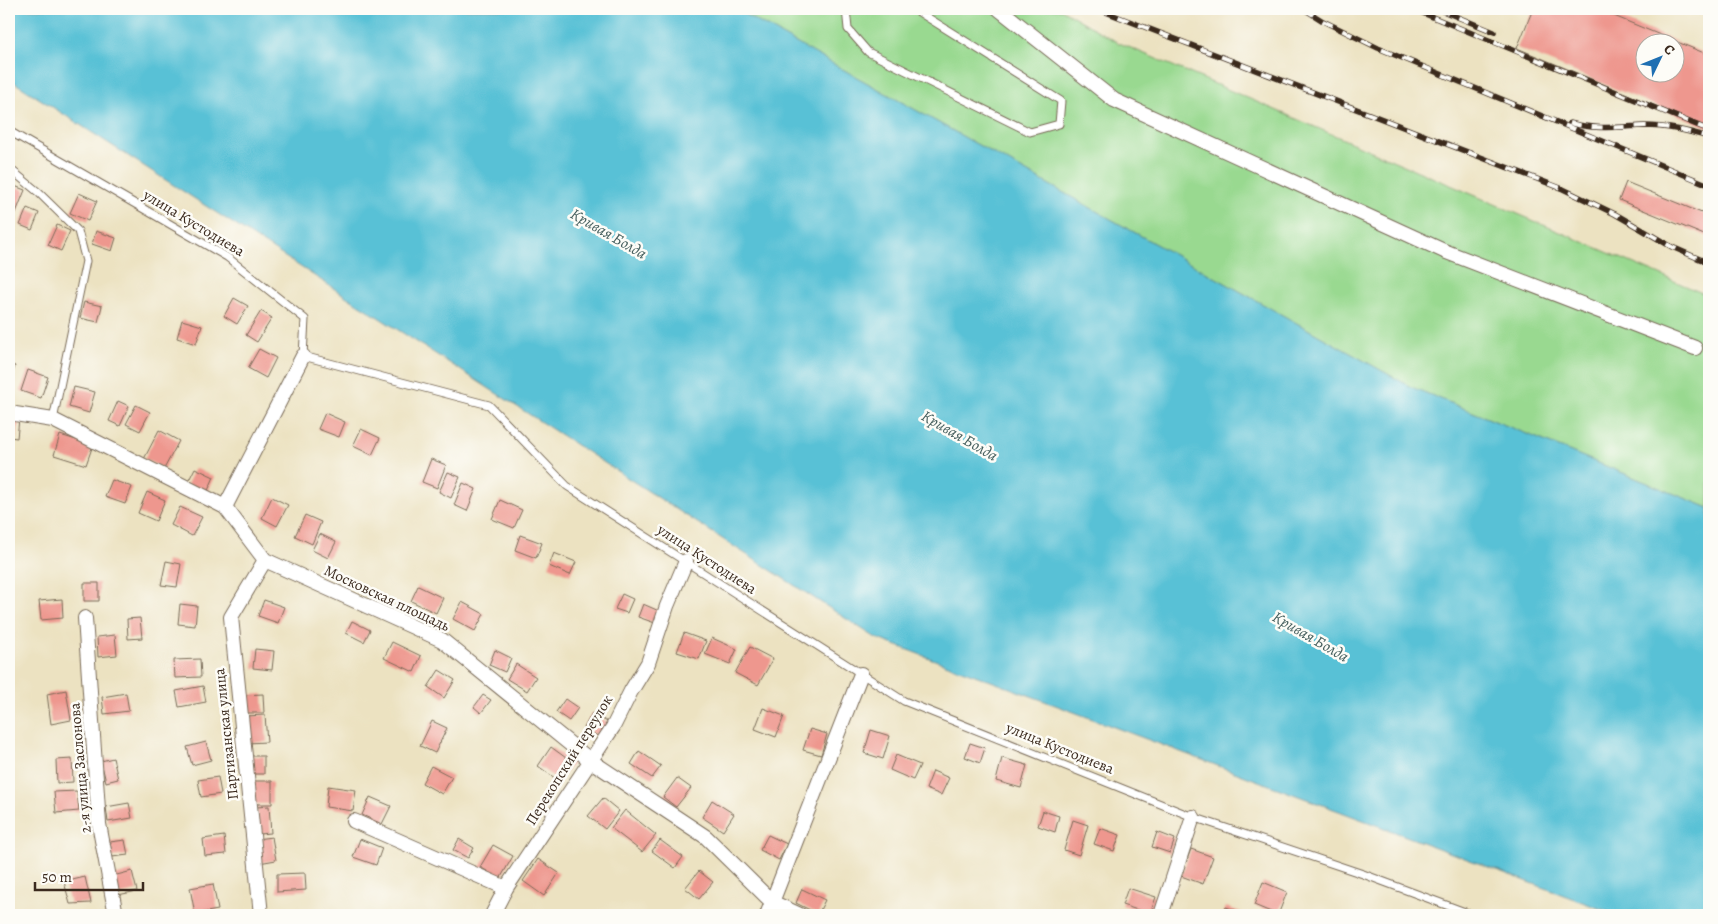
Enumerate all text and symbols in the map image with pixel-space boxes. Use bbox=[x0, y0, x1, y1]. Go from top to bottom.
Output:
north arrow bbox=[1636, 32, 1686, 82]
text: С bbox=[1659, 40, 1679, 59]
street label: улица Кустодиева bbox=[139, 184, 248, 261]
water label: Кривая Болда bbox=[566, 203, 651, 265]
water label: Кривая Болда bbox=[917, 405, 1002, 467]
street label: улица Кустодиева bbox=[653, 519, 761, 599]
street label: Московская площадь bbox=[321, 560, 453, 636]
water label: Кривая Болда bbox=[1268, 606, 1353, 668]
street label: Партизанская улица bbox=[209, 667, 243, 801]
street label: Перекопский переулок bbox=[521, 691, 617, 829]
street label: 2-я улица Заслонова bbox=[64, 702, 96, 834]
street label: улица Кустодиева bbox=[1002, 717, 1117, 779]
scale bar bbox=[35, 859, 142, 891]
text: 50 m bbox=[42, 867, 72, 887]

